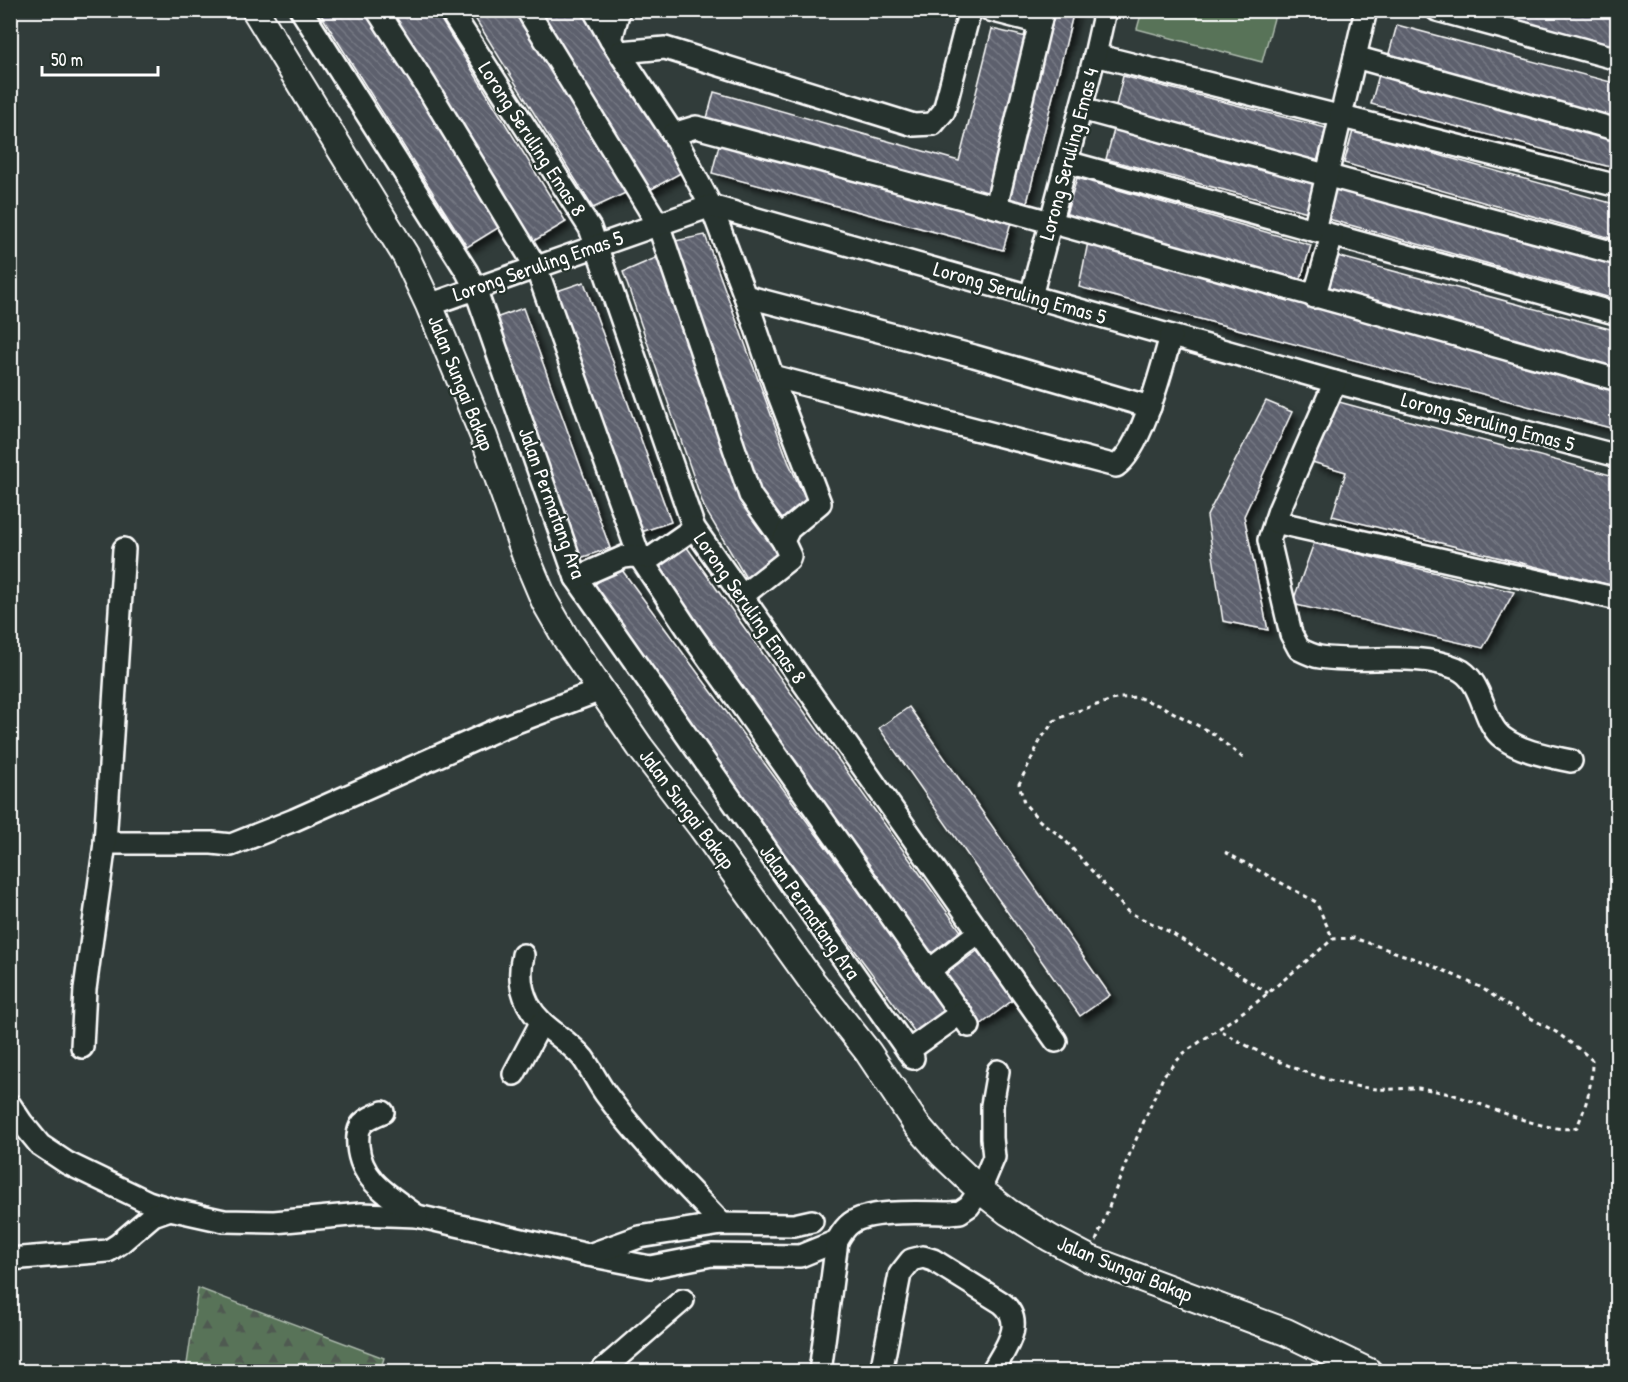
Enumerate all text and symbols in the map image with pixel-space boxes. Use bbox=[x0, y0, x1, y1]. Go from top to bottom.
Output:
scale bar bbox=[42, 39, 158, 77]
text: 50 m bbox=[51, 47, 83, 72]
street label: Lorong Seruling Emas 8 bbox=[472, 56, 593, 222]
street label: Lorong Seruling Emas 4 bbox=[1032, 64, 1106, 243]
street label: Lorong Seruling Emas 5 bbox=[449, 223, 627, 308]
street label: Lorong Seruling Emas 5 bbox=[930, 254, 1110, 331]
street label: Jalan Sungai Bakap bbox=[421, 311, 502, 455]
street label: Lorong Seruling Emas 5 bbox=[1398, 384, 1578, 459]
street label: Jalan Permatang Ara bbox=[512, 423, 593, 582]
street label: Lorong Seruling Emas 8 bbox=[687, 526, 814, 689]
street label: Jalan Sungai Bakap bbox=[633, 743, 742, 875]
street label: Jalan Permatang Ara bbox=[753, 838, 868, 985]
street label: Jalan Sungai Bakap bbox=[1053, 1228, 1197, 1309]

